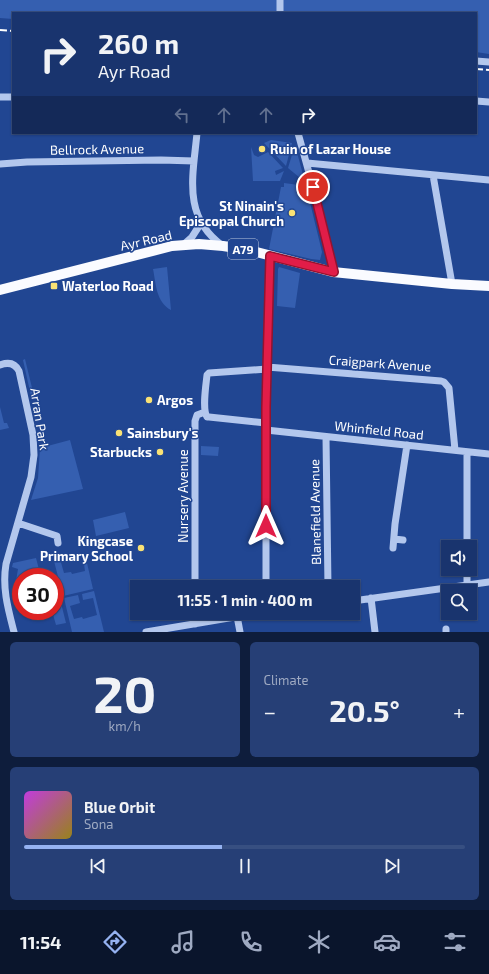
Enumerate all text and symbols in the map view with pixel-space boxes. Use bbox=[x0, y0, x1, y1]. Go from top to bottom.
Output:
text: 260 m bbox=[98, 26, 179, 60]
icon: right bbox=[32, 28, 84, 80]
text: Ayr Road bbox=[98, 60, 171, 82]
icon: left bbox=[171, 104, 193, 126]
icon: ahead bbox=[213, 104, 235, 126]
icon: ahead bbox=[255, 104, 277, 126]
icon: right bbox=[297, 104, 319, 126]
street label: Bellrock Avenue bbox=[50, 140, 144, 158]
place label: Ruin of Lazar House bbox=[270, 141, 391, 157]
marker: Ruin of Lazar House bbox=[257, 144, 267, 154]
pin bbox=[296, 170, 330, 204]
icon: arrive bbox=[302, 176, 324, 198]
place label: St Ninain's Episcopal Church bbox=[179, 198, 284, 229]
marker: St Ninain's Episcopal Church bbox=[287, 208, 297, 218]
street label: Ayr Road bbox=[119, 226, 173, 254]
road number: A79 bbox=[228, 239, 258, 259]
place label: Waterloo Road bbox=[62, 278, 154, 294]
marker: Waterloo Road bbox=[49, 281, 59, 291]
street label: Craigpark Avenue bbox=[328, 351, 432, 375]
street label: Arran Park bbox=[27, 387, 53, 452]
place label: Argos bbox=[157, 392, 193, 408]
marker: Argos bbox=[144, 395, 154, 405]
street label: Whinfield Road bbox=[334, 417, 424, 443]
place label: Sainsbury's bbox=[127, 425, 198, 441]
marker: Sainsbury's bbox=[114, 428, 124, 438]
place label: Starbucks bbox=[90, 444, 152, 460]
marker: Starbucks bbox=[155, 447, 165, 457]
street label: Nursery Avenue bbox=[175, 449, 191, 543]
street label: Blanefield Avenue bbox=[306, 459, 324, 565]
position arrow bbox=[245, 505, 287, 547]
place label: Kingcase Primary School bbox=[40, 533, 134, 564]
map controls bbox=[441, 540, 477, 620]
button: sound bbox=[441, 540, 477, 576]
marker: Kingcase Primary School bbox=[136, 543, 146, 553]
speed limit sign: 30 bbox=[12, 568, 64, 620]
button: search bbox=[441, 584, 477, 620]
text: 11:55 · 1 min · 400 m bbox=[178, 591, 312, 609]
text: 20 bbox=[93, 661, 156, 723]
text: Climate bbox=[264, 672, 308, 688]
text: 20.5° bbox=[329, 692, 400, 728]
text: − bbox=[264, 698, 276, 724]
text: + bbox=[453, 698, 465, 724]
text: km/h bbox=[109, 718, 141, 734]
text: Blue Orbit bbox=[84, 798, 155, 816]
text: Sona bbox=[84, 816, 113, 832]
icon: previous bbox=[87, 855, 109, 877]
icon: pause bbox=[234, 855, 256, 877]
icon: next bbox=[381, 855, 403, 877]
icon: directions bbox=[101, 928, 129, 956]
icon: music bbox=[169, 928, 197, 956]
icon: phone bbox=[237, 928, 265, 956]
icon: climate bbox=[305, 928, 333, 956]
icon: car bbox=[373, 928, 401, 956]
icon: filters bbox=[441, 928, 469, 956]
text: 11:54 bbox=[20, 931, 62, 953]

